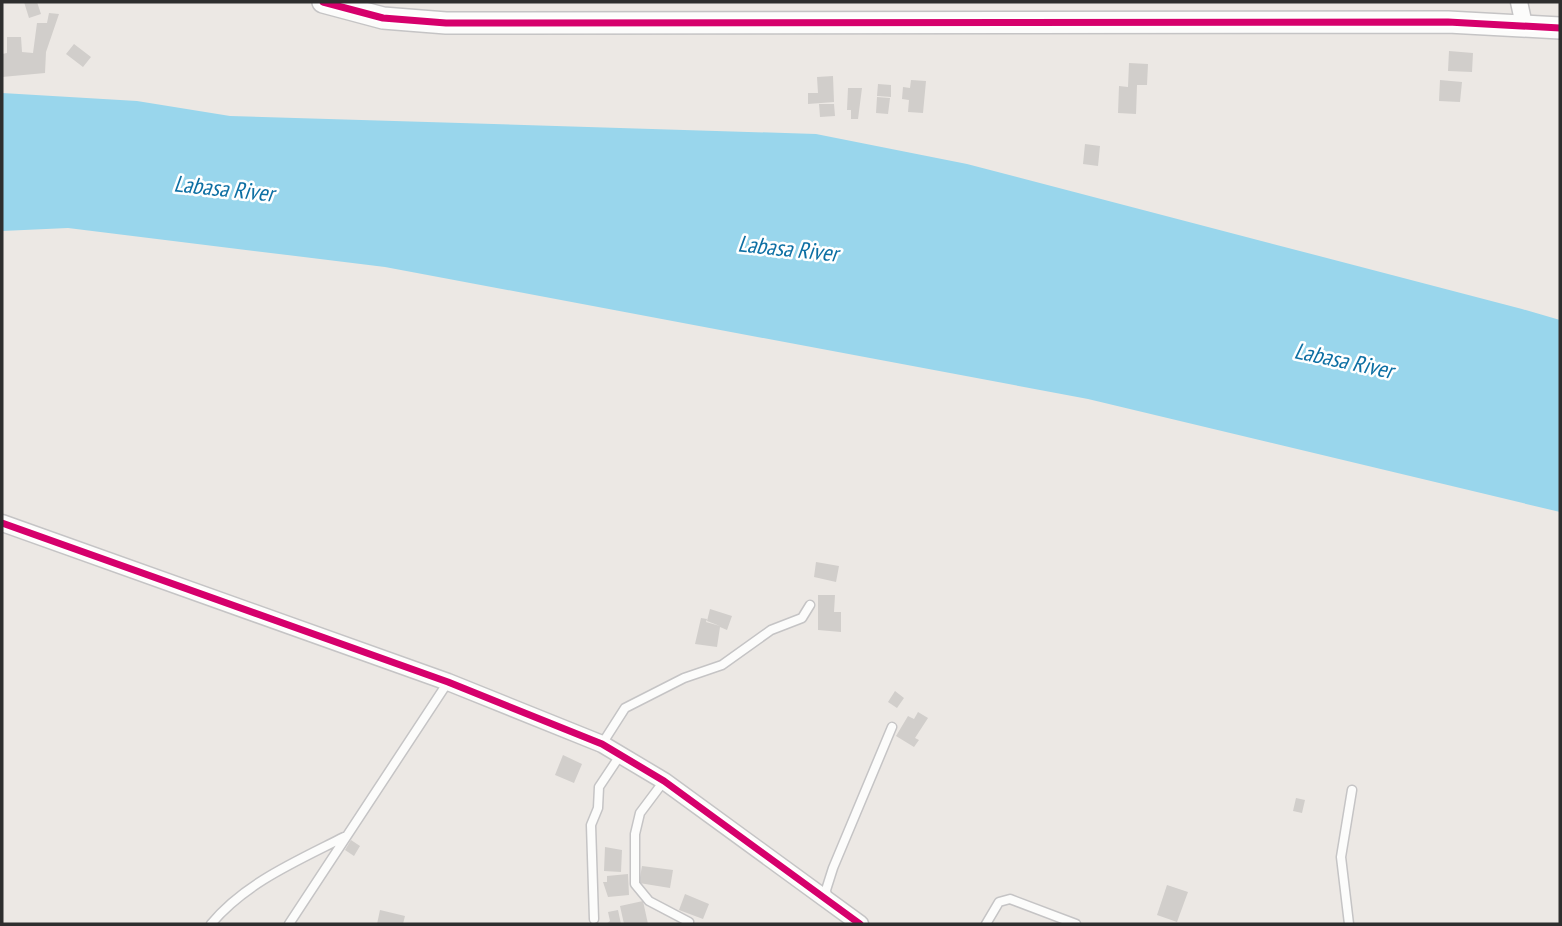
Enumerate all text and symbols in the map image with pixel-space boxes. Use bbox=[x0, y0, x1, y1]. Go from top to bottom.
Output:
water label: Labasa River bbox=[173, 168, 279, 208]
water label: Labasa River bbox=[737, 228, 843, 268]
water label: Labasa River bbox=[1292, 335, 1400, 385]

